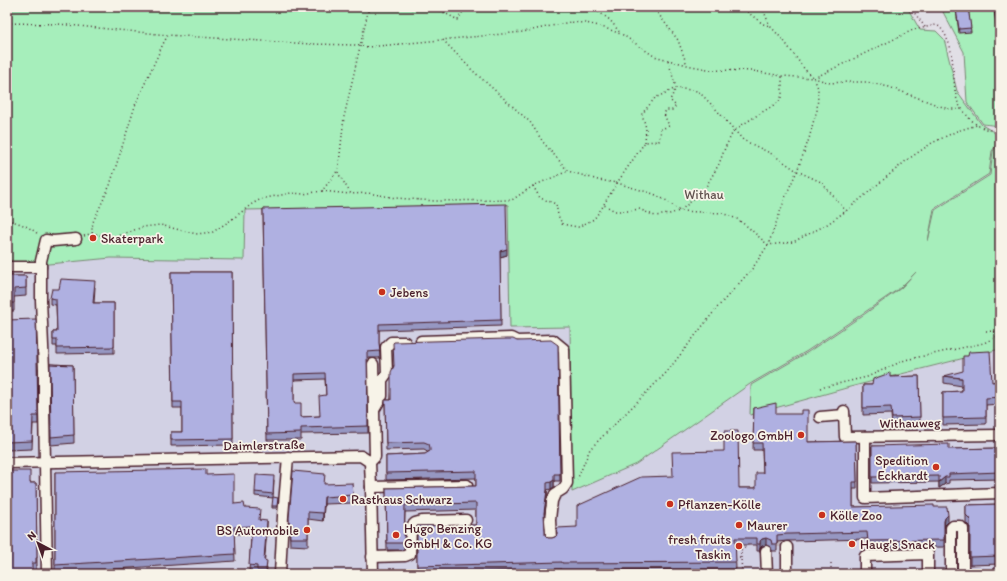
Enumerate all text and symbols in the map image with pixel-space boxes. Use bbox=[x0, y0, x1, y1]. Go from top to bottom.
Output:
park label: Withau bbox=[684, 187, 724, 202]
place label: Skaterpark bbox=[101, 231, 164, 246]
marker: Skaterpark bbox=[88, 233, 98, 243]
place label: Jebens bbox=[390, 285, 428, 300]
marker: Jebens bbox=[377, 287, 387, 297]
street label: Withauweg bbox=[879, 415, 941, 431]
place label: Zoologo GmbH bbox=[710, 428, 793, 443]
marker: Zoologo GmbH bbox=[796, 430, 806, 440]
street label: Daimlerstraße bbox=[223, 437, 305, 453]
place label: Spedition Eckhardt bbox=[875, 453, 929, 483]
marker: Spedition Eckhardt bbox=[931, 462, 941, 472]
place label: Rasthaus Schwarz bbox=[351, 492, 452, 507]
marker: Rasthaus Schwarz bbox=[338, 494, 348, 504]
place label: Pflanzen-Kölle bbox=[678, 497, 761, 512]
marker: Pflanzen-Kölle bbox=[665, 499, 675, 509]
place label: Kölle Zoo bbox=[830, 508, 882, 523]
marker: Kölle Zoo bbox=[817, 510, 827, 520]
place label: Maurer bbox=[747, 518, 788, 533]
marker: Maurer bbox=[734, 520, 744, 530]
place label: Hugo Benzing GmbH & Co. KG bbox=[404, 521, 492, 551]
north arrow bbox=[18, 523, 58, 563]
place label: BS Automobile bbox=[216, 523, 299, 538]
marker: BS Automobile bbox=[302, 525, 312, 535]
text: N bbox=[25, 528, 39, 543]
marker: Hugo Benzing GmbH & Co. KG bbox=[391, 530, 401, 540]
place label: fresh fruits Taskin bbox=[668, 532, 732, 562]
place label: Haug's Snack bbox=[860, 537, 935, 552]
marker: Haug's Snack bbox=[847, 539, 857, 549]
marker: fresh fruits Taskin bbox=[734, 541, 744, 551]

